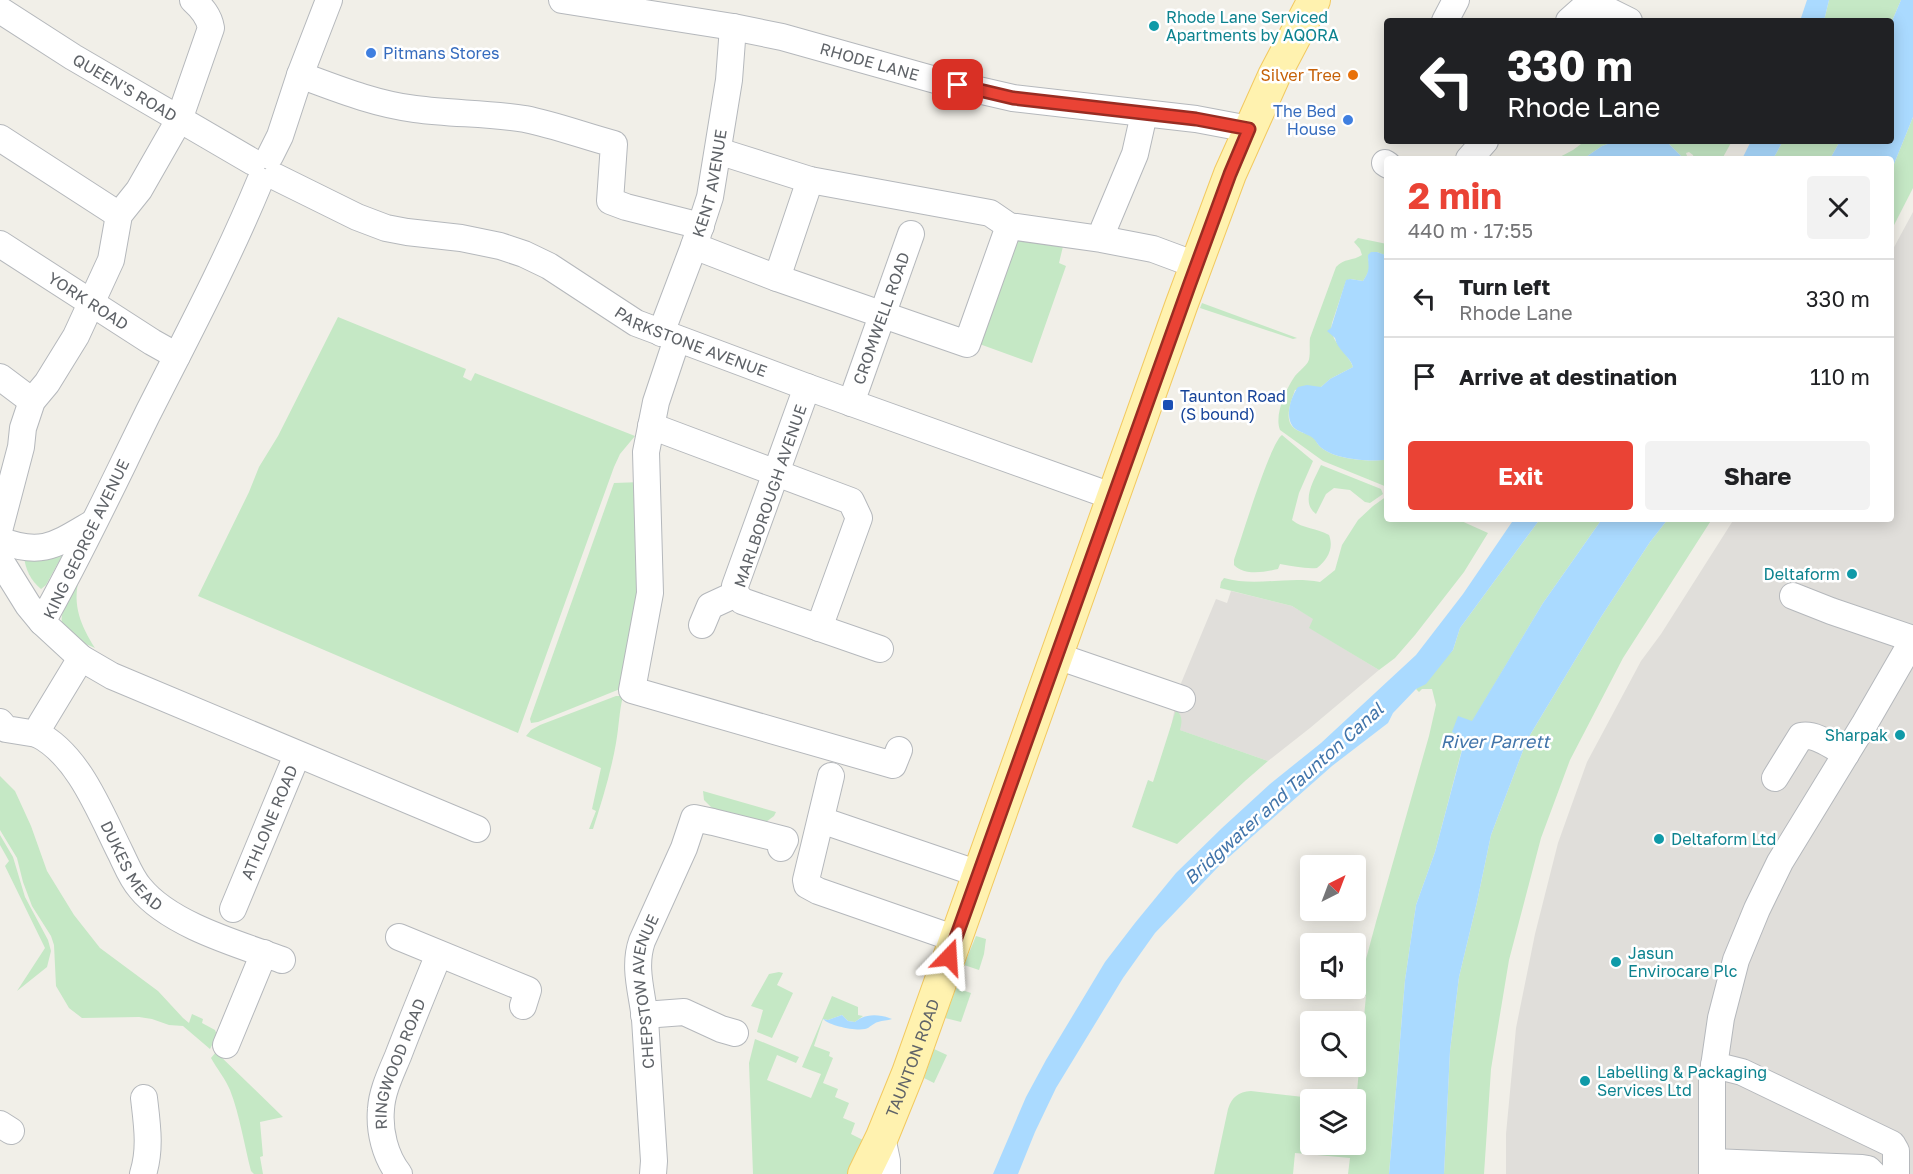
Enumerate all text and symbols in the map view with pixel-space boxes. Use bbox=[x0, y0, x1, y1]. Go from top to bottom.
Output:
place label: Rhode Lane Serviced Apartments by AQORA bbox=[1166, 7, 1339, 45]
marker: Rhode Lane Serviced Apartments by AQORA bbox=[1147, 19, 1161, 33]
street label: RHODE LANE bbox=[818, 38, 921, 85]
text: 330 m bbox=[1507, 40, 1633, 90]
icon: left bbox=[1408, 42, 1486, 120]
place label: Pitmans Stores bbox=[383, 43, 499, 63]
marker: Pitmans Stores bbox=[364, 46, 378, 60]
street label: QUEEN'S ROAD bbox=[69, 49, 181, 126]
pin bbox=[932, 59, 983, 110]
place label: Silver Tree bbox=[1260, 65, 1341, 85]
icon: arrive bbox=[941, 68, 974, 101]
marker: Silver Tree bbox=[1346, 68, 1360, 82]
text: Rhode Lane bbox=[1507, 91, 1660, 123]
place label: The Bed House bbox=[1273, 101, 1336, 139]
marker: The Bed House bbox=[1341, 113, 1355, 127]
street label: KENT AVENUE bbox=[688, 128, 731, 240]
text: 2 min bbox=[1408, 174, 1502, 217]
button: close bbox=[1807, 176, 1870, 239]
text: 440 m · 17:55 bbox=[1408, 218, 1533, 242]
street label: CROMWELL ROAD bbox=[848, 249, 914, 387]
street label: YORK ROAD bbox=[44, 268, 132, 334]
text: Turn left bbox=[1459, 273, 1550, 300]
icon: left bbox=[1408, 282, 1441, 315]
text: 330 m bbox=[1806, 285, 1870, 312]
text: Rhode Lane bbox=[1459, 300, 1573, 324]
street label: PARKSTONE AVENUE bbox=[611, 302, 770, 381]
icon: arrive bbox=[1408, 360, 1441, 393]
text: Arrive at destination bbox=[1459, 363, 1677, 390]
text: 110 m bbox=[1810, 363, 1870, 390]
place label: Taunton Road (S bound) bbox=[1180, 386, 1286, 424]
marker: Taunton Road (S bound) bbox=[1161, 398, 1175, 412]
street label: MARLBOROUGH AVENUE bbox=[729, 402, 811, 590]
button: Exit bbox=[1408, 441, 1633, 510]
button: Share bbox=[1645, 441, 1870, 510]
street label: KING GEORGE AVENUE bbox=[39, 456, 133, 622]
place label: Deltaform bbox=[1764, 564, 1840, 584]
marker: Deltaform bbox=[1845, 567, 1859, 581]
water label: Bridgwater and Taunton Canal bbox=[1179, 697, 1388, 889]
place label: Sharpak bbox=[1825, 725, 1888, 745]
marker: Sharpak bbox=[1893, 728, 1907, 742]
water label: River Parrett bbox=[1440, 730, 1551, 752]
street label: ATHLONE ROAD bbox=[236, 762, 302, 882]
street label: DUKES MEAD bbox=[96, 818, 167, 915]
place label: Deltaform Ltd bbox=[1671, 829, 1776, 849]
marker: Deltaform Ltd bbox=[1652, 832, 1666, 846]
north arrow bbox=[1300, 855, 1366, 921]
map controls bbox=[1300, 855, 1366, 1155]
street label: CHEPSTOW AVENUE bbox=[628, 911, 663, 1070]
position arrow bbox=[917, 925, 981, 989]
button: sound bbox=[1300, 933, 1366, 999]
place label: Jasun Envirocare Plc bbox=[1628, 943, 1738, 981]
marker: Jasun Envirocare Plc bbox=[1609, 955, 1623, 969]
street label: RINGWOOD ROAD bbox=[371, 995, 430, 1130]
street label: TAUNTON ROAD bbox=[881, 996, 944, 1120]
button: search bbox=[1300, 1011, 1366, 1077]
place label: Labelling & Packaging Services Ltd bbox=[1597, 1062, 1767, 1100]
marker: Labelling & Packaging Services Ltd bbox=[1578, 1074, 1592, 1088]
button: layers bbox=[1300, 1089, 1366, 1155]

